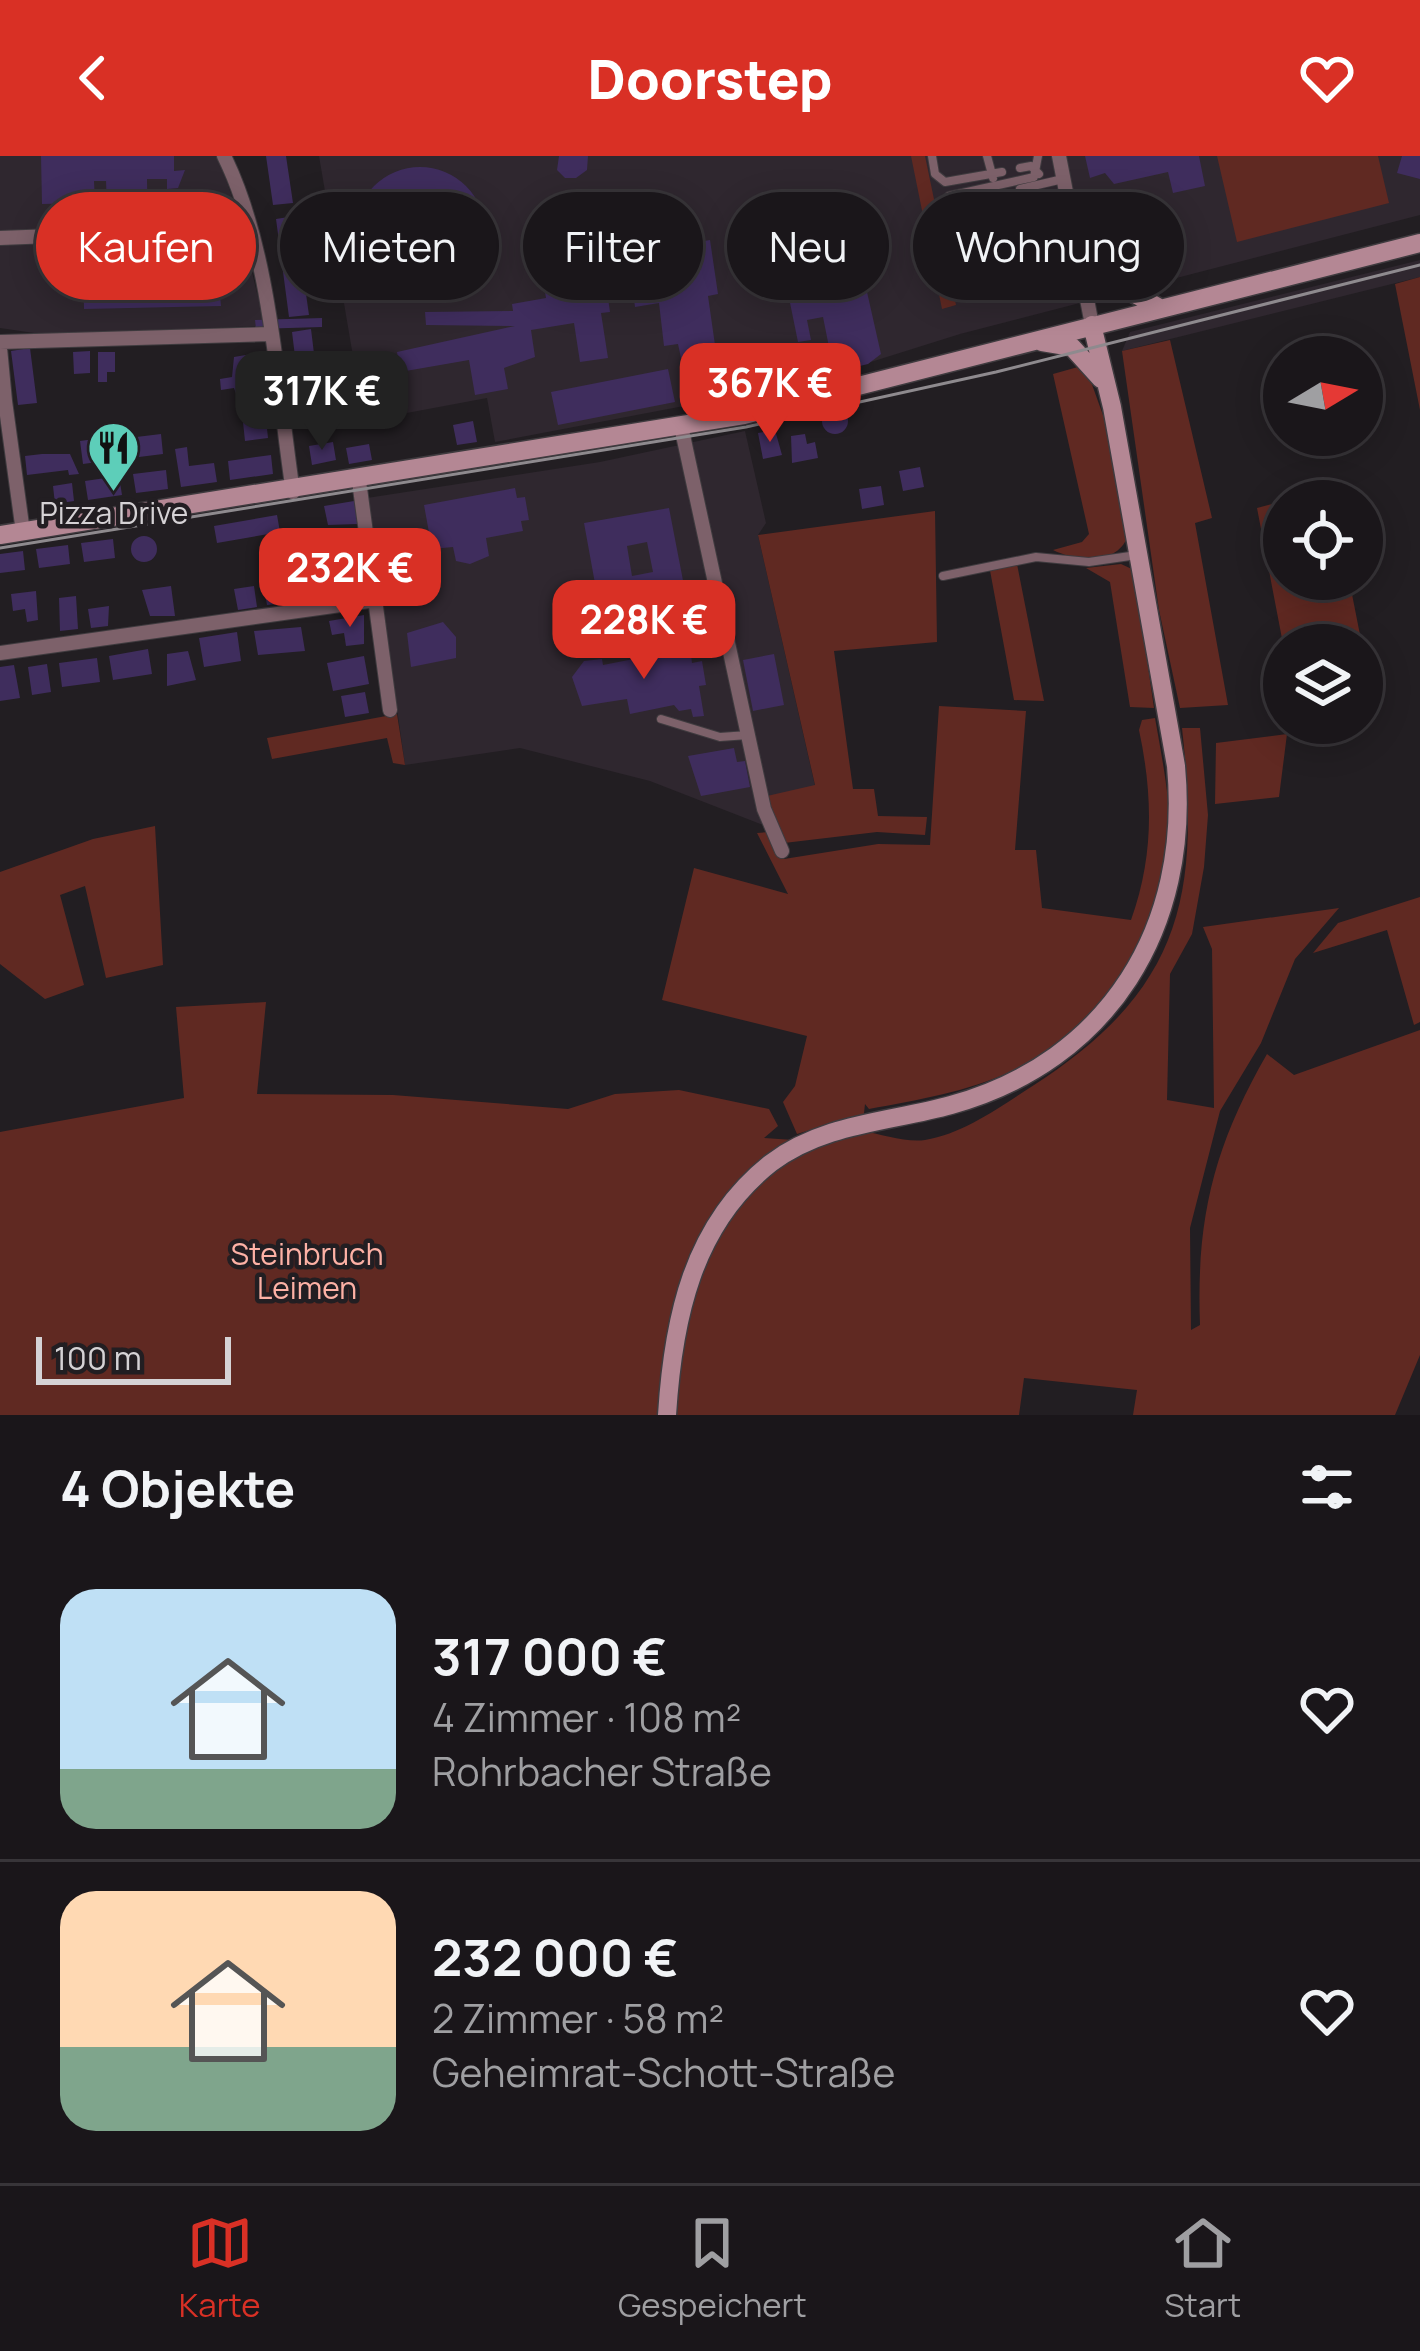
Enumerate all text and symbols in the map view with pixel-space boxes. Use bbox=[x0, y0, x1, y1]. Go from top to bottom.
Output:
text: Doorstep bbox=[588, 41, 832, 115]
icon: back bbox=[60, 45, 126, 111]
icon: heart bbox=[1294, 45, 1360, 111]
chip: Kaufen bbox=[36, 192, 256, 300]
chip: Mieten bbox=[280, 192, 499, 300]
chip: Filter bbox=[523, 192, 703, 300]
chip: Neu bbox=[727, 192, 889, 300]
chip: Wohnung bbox=[913, 192, 1184, 300]
north arrow bbox=[1263, 336, 1383, 456]
map controls bbox=[1263, 336, 1383, 744]
pin: 367K € bbox=[672, 343, 868, 445]
pin: 317K € bbox=[224, 351, 420, 453]
text: 367K € bbox=[707, 355, 833, 409]
text: 317K € bbox=[262, 363, 382, 417]
restaurant icon: Pizza Drive bbox=[86, 419, 142, 493]
button: locate bbox=[1263, 480, 1383, 600]
place label: Pizza Drive bbox=[40, 492, 188, 533]
pin: 232K € bbox=[252, 528, 448, 630]
text: 232K € bbox=[286, 540, 414, 594]
pin: 228K € bbox=[546, 580, 742, 682]
text: 228K € bbox=[579, 592, 709, 646]
button: layers bbox=[1263, 624, 1383, 744]
park label: Steinbruch Leimen bbox=[230, 1233, 384, 1308]
scale bar bbox=[36, 1331, 231, 1384]
text: 100 m bbox=[54, 1335, 142, 1380]
text: 4 Objekte bbox=[60, 1453, 295, 1522]
icon: filters bbox=[1294, 1454, 1360, 1520]
text: 317 000 € bbox=[432, 1621, 667, 1690]
icon: home bbox=[156, 1637, 300, 1781]
icon: heart bbox=[1294, 1676, 1360, 1742]
text: 4 Zimmer · 108 m² bbox=[432, 1690, 741, 1744]
text: Rohrbacher Straße bbox=[432, 1744, 772, 1798]
text: 232 000 € bbox=[432, 1922, 678, 1991]
icon: home bbox=[156, 1939, 300, 2083]
icon: heart bbox=[1294, 1978, 1360, 2044]
text: 2 Zimmer · 58 m² bbox=[432, 1991, 724, 2045]
text: Geheimrat-Schott-Straße bbox=[432, 2045, 895, 2099]
tab: Karte bbox=[179, 2210, 260, 2327]
tab: Gespeichert bbox=[618, 2210, 807, 2327]
tab: Start bbox=[1164, 2210, 1241, 2327]

